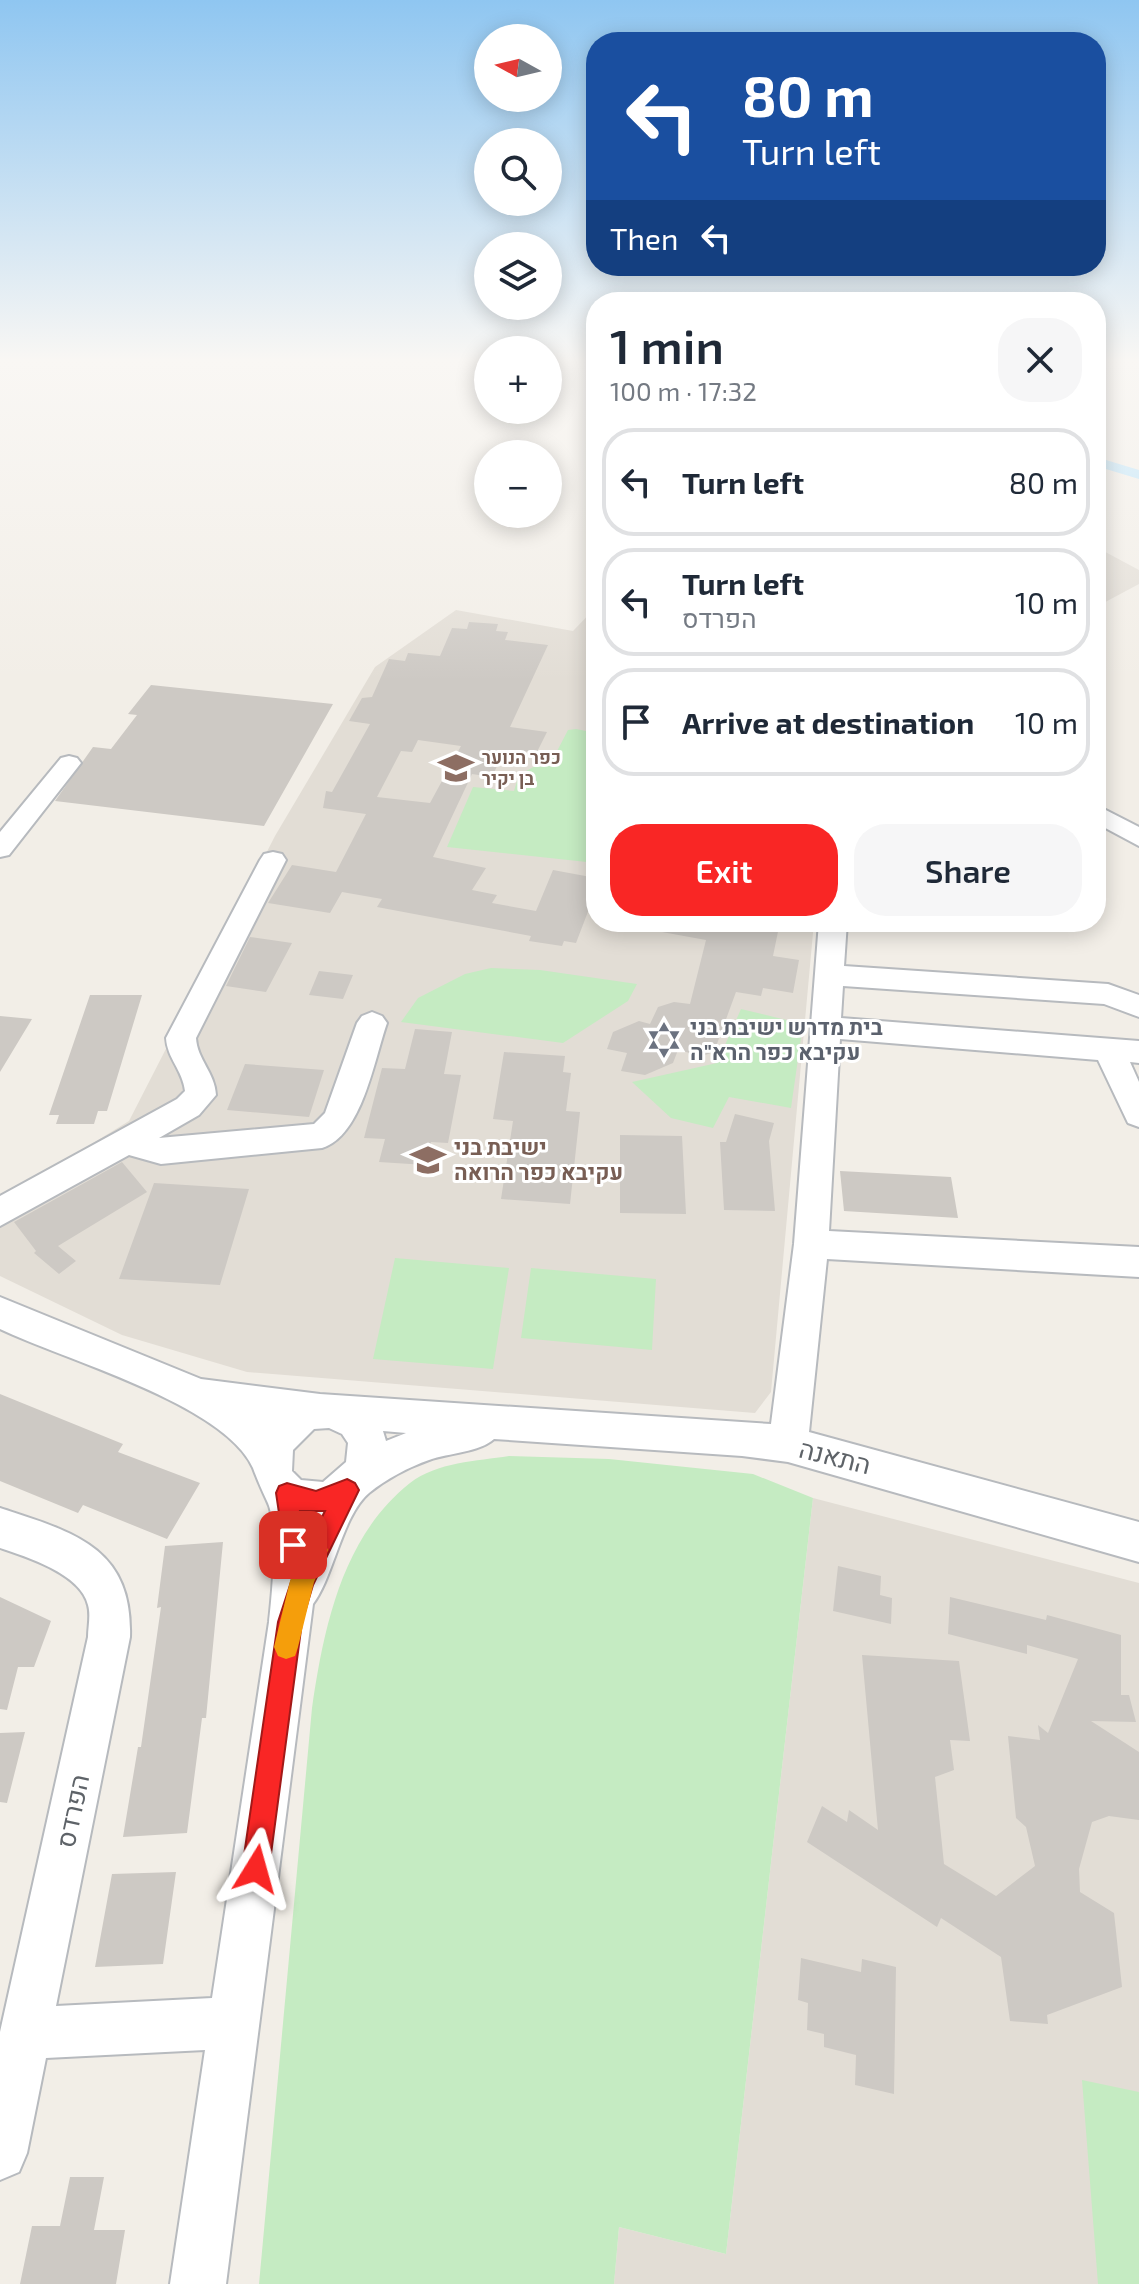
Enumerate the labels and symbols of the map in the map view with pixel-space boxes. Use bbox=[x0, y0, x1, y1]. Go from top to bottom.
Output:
north arrow bbox=[474, 24, 562, 112]
place label: כפר הנוער בן יקיר bbox=[482, 746, 561, 789]
school or university icon: כפר הנוער בן יקיר bbox=[437, 749, 475, 787]
place label: בית מדרש ישיבת בני עקיבא כפר הרא"ה bbox=[690, 1013, 883, 1064]
synagogue icon: בית מדרש ישיבת בני עקיבא כפר הרא"ה bbox=[645, 1021, 683, 1059]
place label: ישיבת בני עקיבא כפר הרואה bbox=[454, 1133, 623, 1184]
school or university icon: ישיבת בני עקיבא כפר הרואה bbox=[409, 1141, 447, 1179]
street label: התאנה bbox=[796, 1432, 874, 1479]
pin bbox=[259, 1511, 327, 1579]
street label: הפרדס bbox=[49, 1771, 94, 1850]
position arrow bbox=[214, 1827, 298, 1911]

